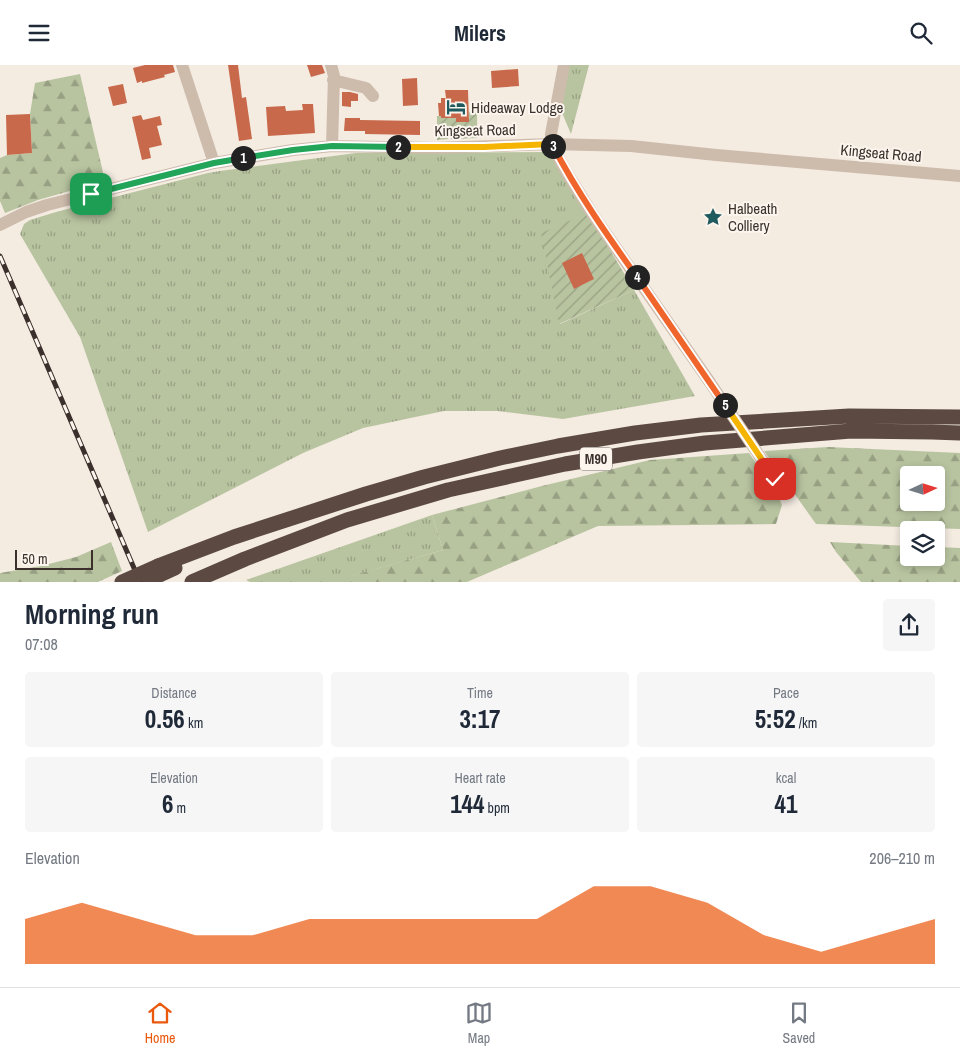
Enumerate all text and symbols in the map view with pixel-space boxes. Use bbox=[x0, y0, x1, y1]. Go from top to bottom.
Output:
text: Milers bbox=[454, 18, 506, 48]
icon: menu bbox=[25, 19, 53, 47]
icon: search bbox=[907, 19, 935, 47]
hotel icon: Hideaway Lodge bbox=[445, 96, 467, 118]
place label: Hideaway Lodge bbox=[471, 97, 563, 118]
street label: Kingseat Road bbox=[434, 119, 516, 141]
pin: 3 bbox=[540, 133, 566, 159]
pin: 2 bbox=[386, 135, 410, 159]
text: 3 bbox=[550, 137, 557, 155]
text: 2 bbox=[395, 138, 402, 156]
street label: Kingseat Road bbox=[840, 139, 922, 167]
pin: 1 bbox=[230, 145, 256, 171]
text: 1 bbox=[240, 149, 247, 167]
pin bbox=[70, 173, 112, 215]
icon: arrive bbox=[77, 180, 105, 208]
place label: Halbeath Colliery bbox=[728, 198, 777, 236]
place icon: Halbeath Colliery bbox=[702, 206, 724, 228]
pin: 4 bbox=[624, 265, 650, 289]
text: 4 bbox=[634, 268, 641, 286]
pin: 5 bbox=[712, 393, 738, 417]
text: 5 bbox=[722, 396, 729, 414]
road number: M90 bbox=[580, 447, 612, 471]
pin bbox=[754, 458, 796, 500]
icon: check bbox=[761, 465, 789, 493]
north arrow bbox=[900, 466, 945, 511]
map controls bbox=[900, 466, 945, 566]
button: layers bbox=[900, 521, 945, 566]
scale bar bbox=[15, 547, 92, 570]
text: 50 m bbox=[22, 550, 48, 568]
text: Morning run bbox=[25, 595, 159, 633]
button: share bbox=[883, 599, 935, 651]
text: 07:08 bbox=[25, 633, 58, 655]
text: Distance bbox=[151, 684, 197, 702]
text: Time bbox=[467, 684, 493, 702]
text: Pace bbox=[773, 684, 799, 702]
text: 0.56 bbox=[145, 702, 185, 736]
text: 3:17 bbox=[459, 702, 501, 736]
text: 5:52 bbox=[755, 702, 796, 736]
text: km bbox=[185, 714, 203, 732]
text: /km bbox=[796, 714, 817, 732]
text: Elevation bbox=[150, 769, 198, 787]
text: Heart rate bbox=[454, 769, 506, 787]
text: kcal bbox=[776, 769, 796, 787]
text: 6 bbox=[162, 787, 173, 821]
text: 144 bbox=[450, 787, 484, 821]
text: 41 bbox=[775, 787, 797, 821]
text: m bbox=[173, 799, 186, 817]
text: bpm bbox=[484, 799, 510, 817]
text: Elevation bbox=[25, 847, 80, 869]
text: 206–210 m bbox=[869, 847, 935, 869]
tab: Home bbox=[145, 999, 175, 1047]
tab: Map bbox=[465, 999, 493, 1047]
tab: Saved bbox=[783, 999, 815, 1047]

